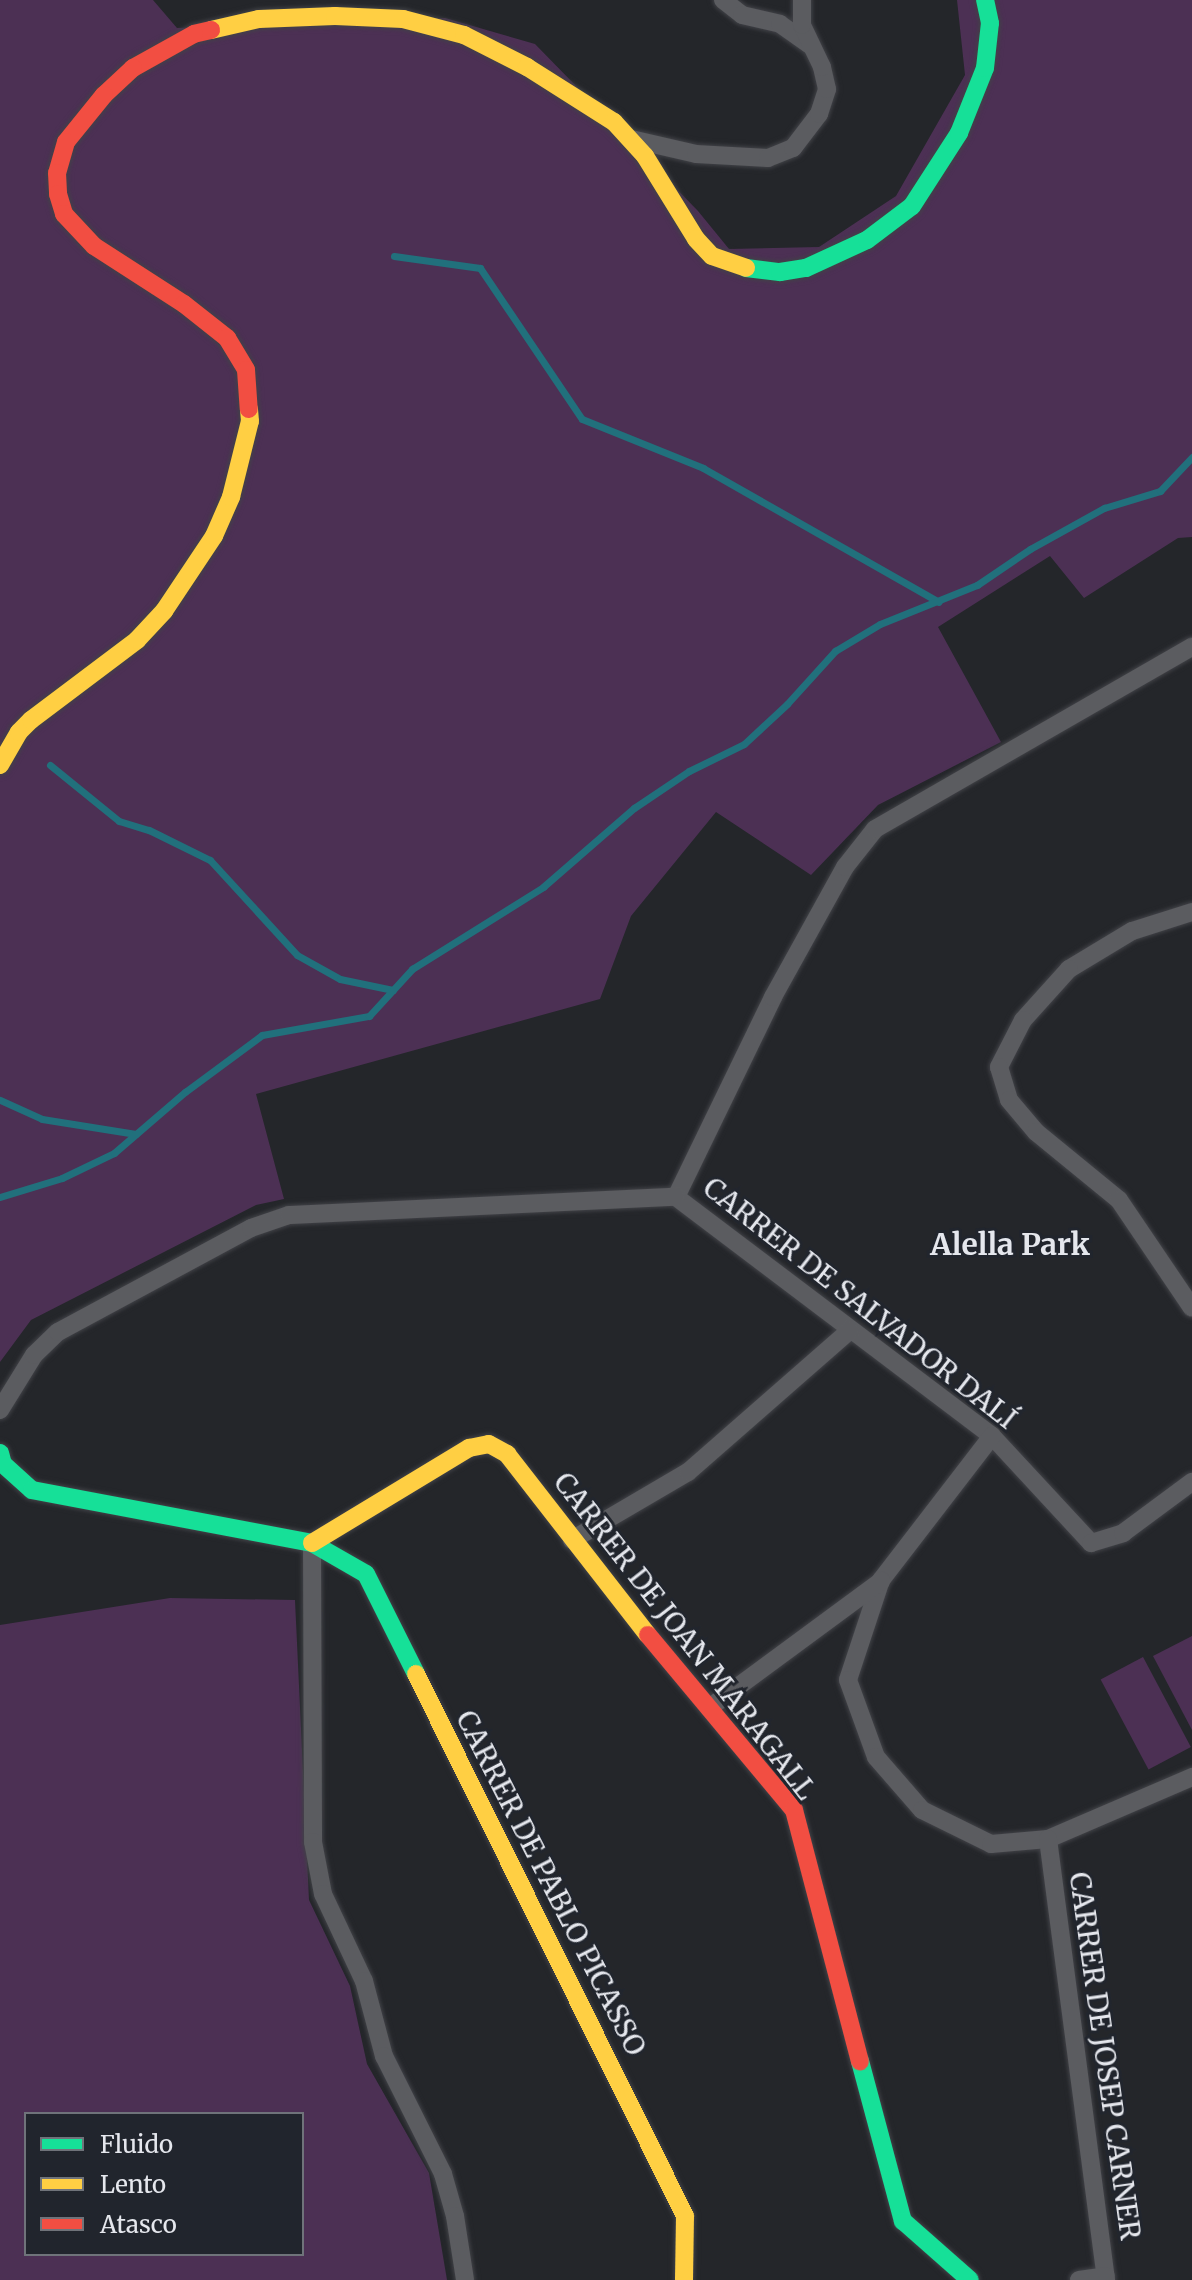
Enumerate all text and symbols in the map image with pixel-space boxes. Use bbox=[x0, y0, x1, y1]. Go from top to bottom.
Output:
street label: CARRER DE SALVADOR DALÍ bbox=[697, 1170, 1023, 1436]
district label: Alella Park bbox=[930, 1226, 1090, 1262]
street label: CARRER DE JOAN MARAGALL bbox=[547, 1466, 823, 1806]
street label: CARRER DE PABLO PICASSO bbox=[449, 1705, 653, 2061]
street label: CARRER DE JOSEP CARNER bbox=[1063, 1870, 1147, 2242]
legend bbox=[24, 2112, 304, 2256]
text: Fluido bbox=[100, 2129, 173, 2160]
text: Lento bbox=[100, 2169, 166, 2200]
text: Atasco bbox=[100, 2209, 177, 2240]

